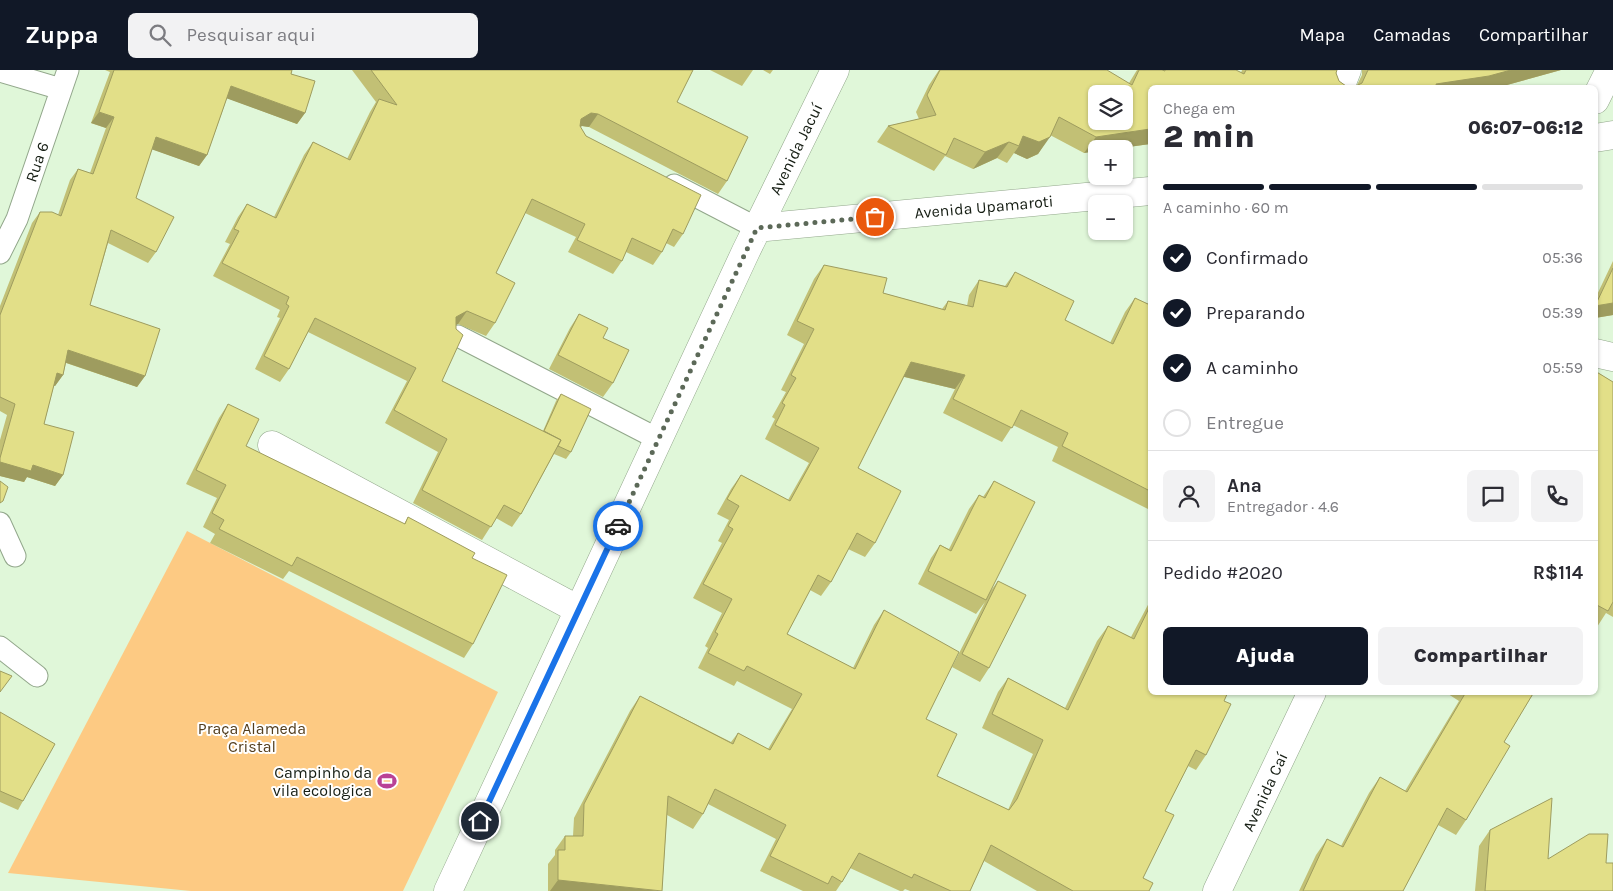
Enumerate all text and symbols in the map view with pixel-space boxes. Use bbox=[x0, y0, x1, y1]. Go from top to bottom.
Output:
search box bbox=[128, 13, 478, 58]
text: Zuppa bbox=[25, 21, 98, 49]
icon: search bbox=[146, 21, 174, 49]
text: Pesquisar aqui bbox=[186, 24, 316, 46]
text: Mapa bbox=[1300, 24, 1345, 46]
text: Camadas bbox=[1373, 24, 1451, 46]
text: Compartilhar bbox=[1479, 24, 1588, 46]
map controls bbox=[1088, 85, 1133, 240]
button: layers bbox=[1088, 85, 1133, 130]
text: Chega em bbox=[1163, 99, 1236, 118]
street label: Avenida Jacuí bbox=[766, 100, 826, 198]
text: 06:07–06:12 bbox=[1468, 117, 1583, 139]
text: 2 min bbox=[1163, 118, 1255, 155]
street label: Rua 6 bbox=[21, 139, 53, 185]
button: + bbox=[1088, 140, 1133, 185]
street label: Avenida Upamaroti bbox=[914, 191, 1054, 223]
button: − bbox=[1088, 195, 1133, 240]
pin bbox=[854, 196, 896, 238]
text: A caminho · 60 m bbox=[1163, 198, 1289, 217]
icon: bag bbox=[861, 203, 889, 231]
icon: check bbox=[1163, 244, 1191, 272]
text: Confirmado bbox=[1206, 247, 1308, 269]
text: 05:36 bbox=[1542, 248, 1583, 267]
icon: check bbox=[1163, 299, 1191, 327]
text: Preparando bbox=[1206, 302, 1305, 324]
text: 05:39 bbox=[1542, 303, 1583, 322]
icon: check bbox=[1163, 354, 1191, 382]
text: A caminho bbox=[1206, 357, 1298, 379]
text: 05:59 bbox=[1542, 358, 1583, 377]
text: Entregue bbox=[1206, 412, 1284, 434]
button: person bbox=[1163, 470, 1215, 522]
button: chat bbox=[1467, 470, 1519, 522]
button: phone bbox=[1531, 470, 1583, 522]
text: Ana bbox=[1227, 475, 1262, 497]
text: Entregador · 4.6 bbox=[1227, 497, 1339, 516]
courier bbox=[593, 501, 643, 551]
icon: car bbox=[604, 512, 632, 540]
text: Pedido #2020 bbox=[1163, 562, 1283, 584]
text: R$114 bbox=[1533, 562, 1583, 584]
button: Ajuda bbox=[1163, 627, 1368, 685]
button: Compartilhar bbox=[1378, 627, 1583, 685]
park label: Praça Alameda Cristal bbox=[198, 719, 306, 756]
street label: Avenida Caí bbox=[1238, 749, 1292, 835]
place label: Campinho da vila ecologica bbox=[273, 763, 372, 800]
sports icon: Campinho da vila ecologica bbox=[376, 770, 398, 792]
pin bbox=[459, 800, 501, 842]
icon: home bbox=[466, 807, 494, 835]

